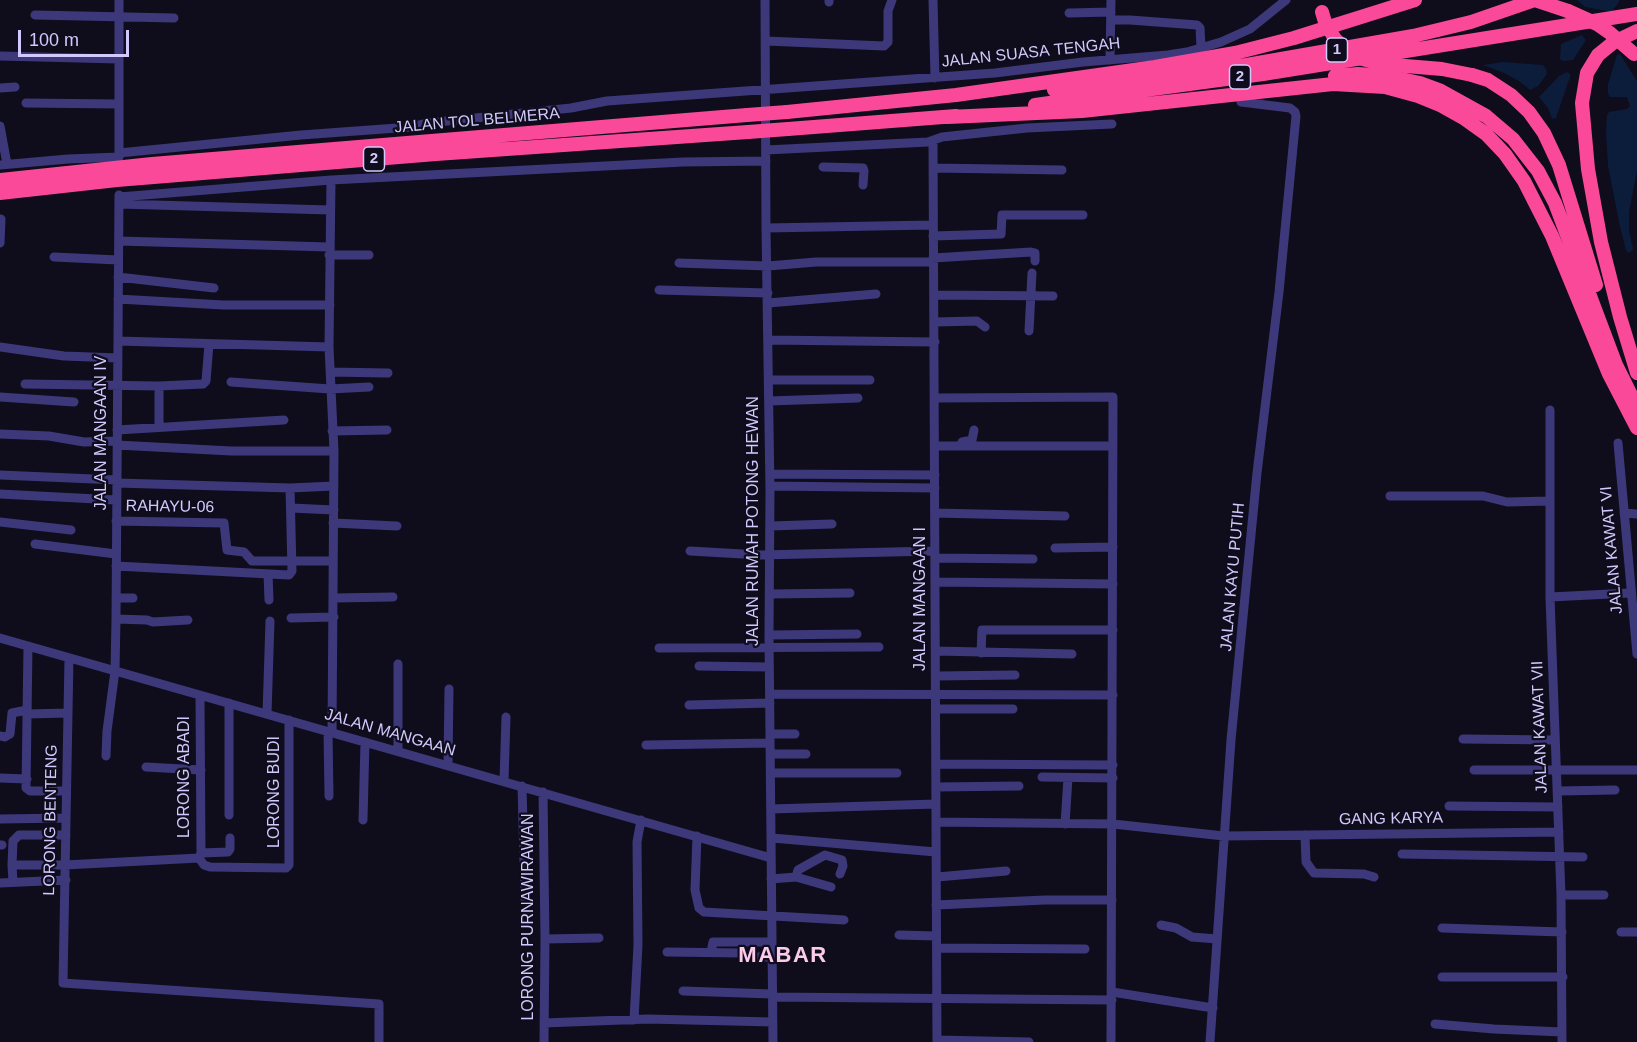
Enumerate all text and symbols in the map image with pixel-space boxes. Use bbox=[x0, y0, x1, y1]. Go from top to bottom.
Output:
scale bar bbox=[21, 18, 132, 56]
text: 100 m bbox=[29, 30, 79, 50]
street label: JALAN SUASA TENGAH bbox=[941, 34, 1121, 72]
road number: 1 bbox=[1326, 38, 1348, 62]
road number: 2 bbox=[1230, 65, 1250, 89]
street label: JALAN TOL BELMERA bbox=[393, 104, 561, 138]
road number: 2 bbox=[364, 147, 385, 171]
street label: JALAN MANGAAN IV bbox=[92, 356, 112, 510]
street label: JALAN RUMAH POTONG HEWAN bbox=[744, 396, 764, 646]
street label: JALAN KAWAT VI bbox=[1597, 485, 1627, 615]
street label: RAHAYU-06 bbox=[126, 497, 214, 517]
street label: JALAN KAYU PUTIH bbox=[1217, 502, 1249, 652]
street label: JALAN MANGAAN I bbox=[911, 527, 931, 671]
street label: JALAN KAWAT VII bbox=[1528, 660, 1552, 794]
street label: JALAN MANGAAN bbox=[322, 705, 458, 761]
street label: LORONG ABADI bbox=[175, 716, 195, 838]
street label: LORONG BUDI bbox=[265, 736, 285, 848]
street label: LORONG BENTENG bbox=[40, 744, 62, 896]
street label: GANG KARYA bbox=[1339, 808, 1443, 830]
street label: LORONG PURNAWIRAWAN bbox=[519, 813, 539, 1021]
district label: MABAR bbox=[738, 943, 828, 969]

